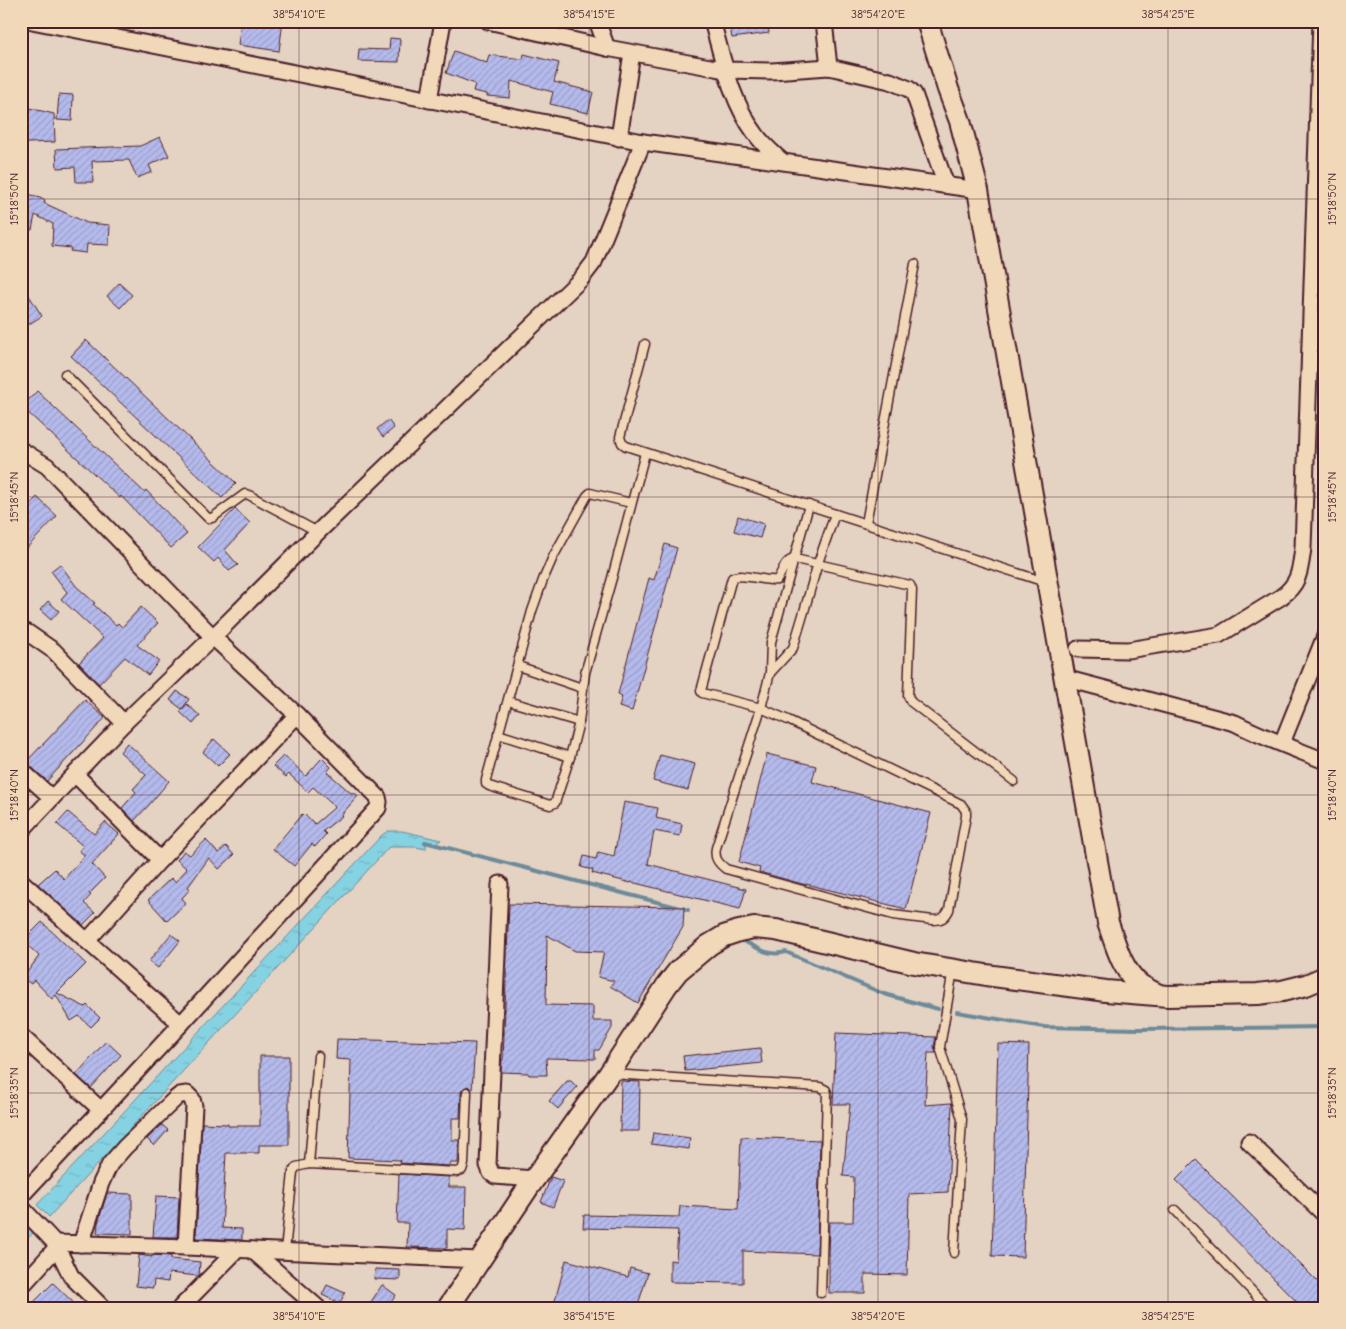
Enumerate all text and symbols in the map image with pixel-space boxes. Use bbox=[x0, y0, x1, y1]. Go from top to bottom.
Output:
text: 38°54'10"E bbox=[273, 7, 325, 21]
text: 38°54'15"E bbox=[563, 7, 615, 21]
text: 38°54'20"E bbox=[851, 7, 905, 21]
text: 38°54'25"E bbox=[1141, 7, 1195, 21]
text: 15°18'50"N bbox=[7, 173, 21, 225]
text: 15°18'50"N bbox=[1325, 173, 1339, 225]
text: 15°18'45"N bbox=[7, 471, 21, 523]
text: 15°18'45"N bbox=[1325, 471, 1339, 523]
text: 15°18'40"N bbox=[7, 769, 21, 821]
text: 15°18'40"N bbox=[1325, 769, 1339, 821]
text: 15°18'35"N bbox=[7, 1067, 21, 1119]
text: 15°18'35"N bbox=[1325, 1067, 1339, 1119]
text: 38°54'10"E bbox=[273, 1309, 325, 1323]
text: 38°54'15"E bbox=[563, 1309, 615, 1323]
text: 38°54'20"E bbox=[851, 1309, 905, 1323]
text: 38°54'25"E bbox=[1141, 1309, 1195, 1323]

